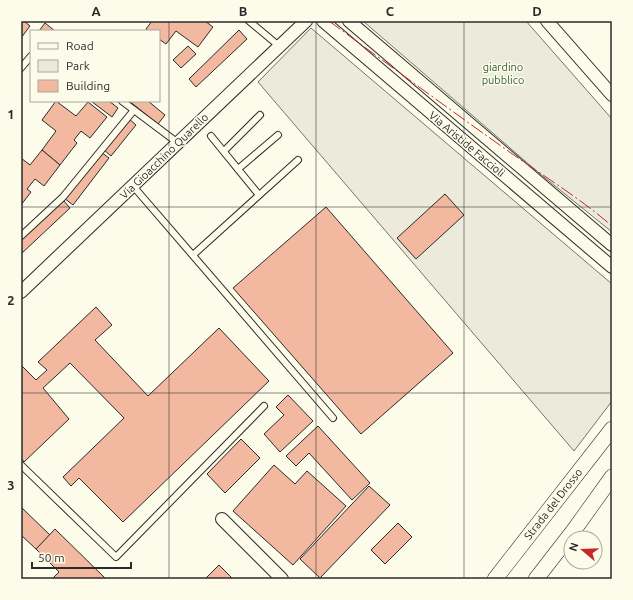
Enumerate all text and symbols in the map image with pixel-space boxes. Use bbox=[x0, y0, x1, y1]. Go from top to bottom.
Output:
text: A bbox=[91, 4, 101, 18]
text: B bbox=[239, 4, 248, 18]
text: C bbox=[386, 4, 395, 18]
text: D bbox=[532, 4, 542, 18]
legend bbox=[30, 30, 160, 102]
text: Road bbox=[66, 39, 94, 52]
text: Park bbox=[66, 59, 90, 72]
park label: giardino pubblico bbox=[482, 61, 524, 86]
text: Building bbox=[66, 79, 110, 92]
text: 1 bbox=[7, 107, 15, 121]
street label: Via Aristide Faccioli bbox=[427, 109, 507, 179]
street label: Via Gioacchino Quarello bbox=[118, 111, 210, 201]
text: 2 bbox=[7, 293, 15, 307]
street label: Strada del Drosso bbox=[522, 466, 584, 542]
text: 3 bbox=[7, 478, 15, 492]
north arrow bbox=[563, 530, 603, 570]
text: N bbox=[567, 541, 581, 553]
scale bar bbox=[32, 544, 131, 570]
text: 50 m bbox=[38, 551, 65, 564]

